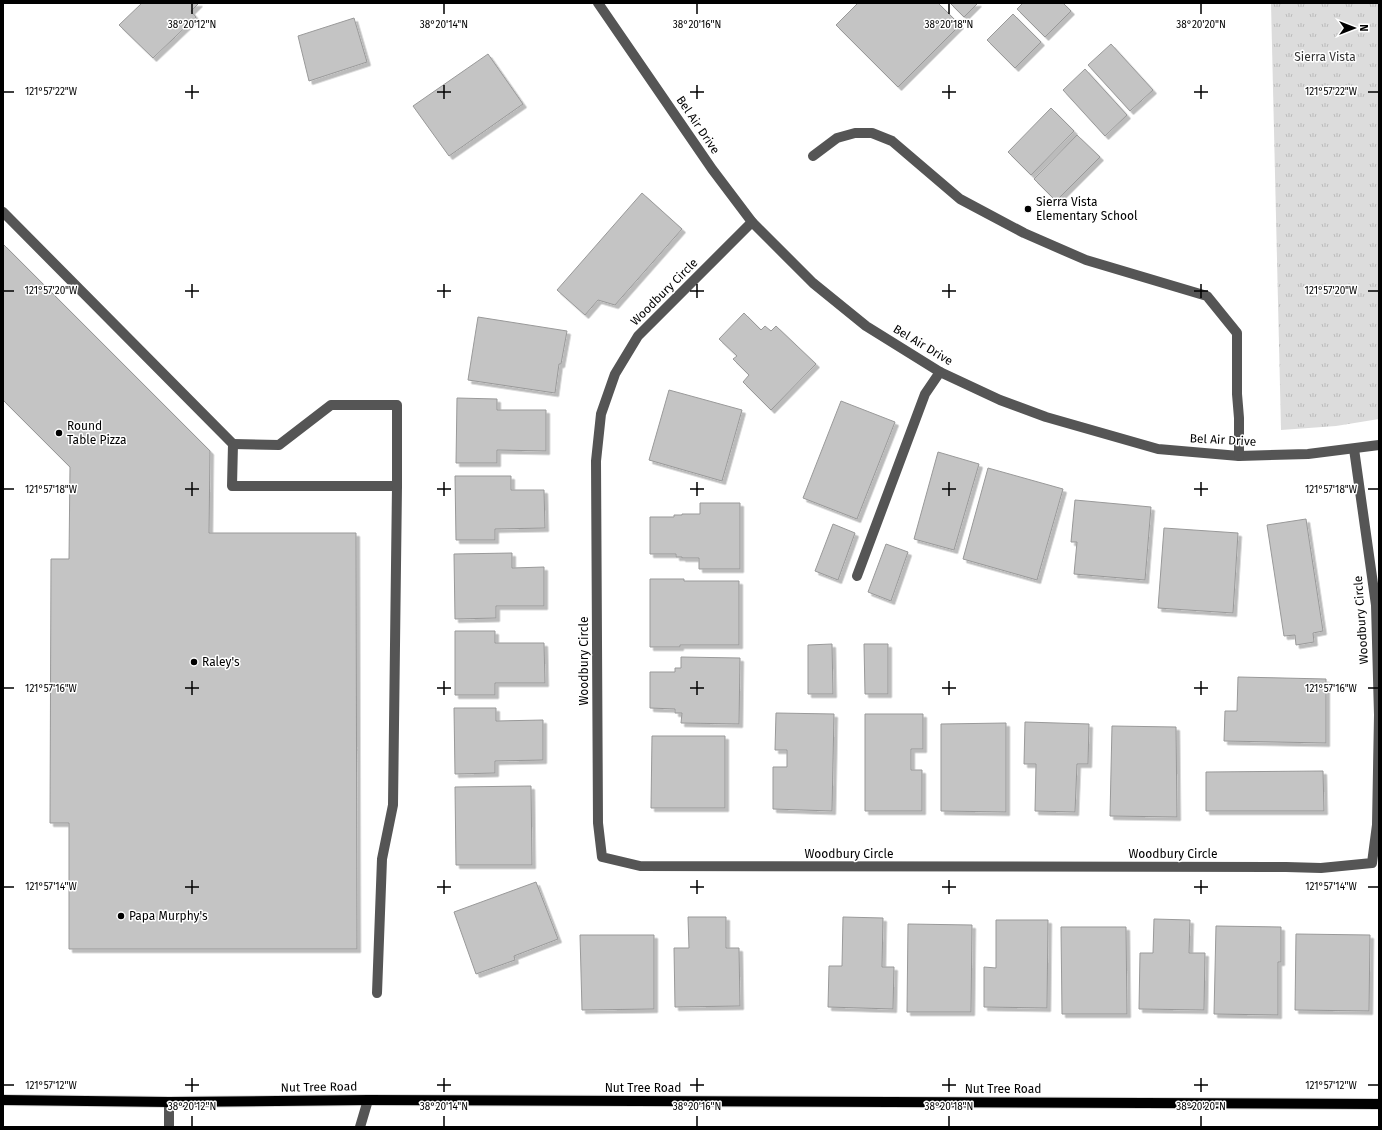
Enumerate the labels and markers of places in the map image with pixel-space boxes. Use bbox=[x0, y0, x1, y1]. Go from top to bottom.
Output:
place label: Sierra Vista Elementary School bbox=[1036, 195, 1138, 223]
marker: Sierra Vista Elementary School bbox=[1023, 204, 1033, 214]
place label: Round Table Pizza bbox=[67, 419, 127, 447]
marker: Round Table Pizza bbox=[54, 428, 64, 438]
place label: Raley's bbox=[202, 655, 240, 669]
marker: Raley's bbox=[189, 657, 199, 667]
place label: Papa Murphy's bbox=[129, 909, 208, 923]
marker: Papa Murphy's bbox=[116, 911, 126, 921]

